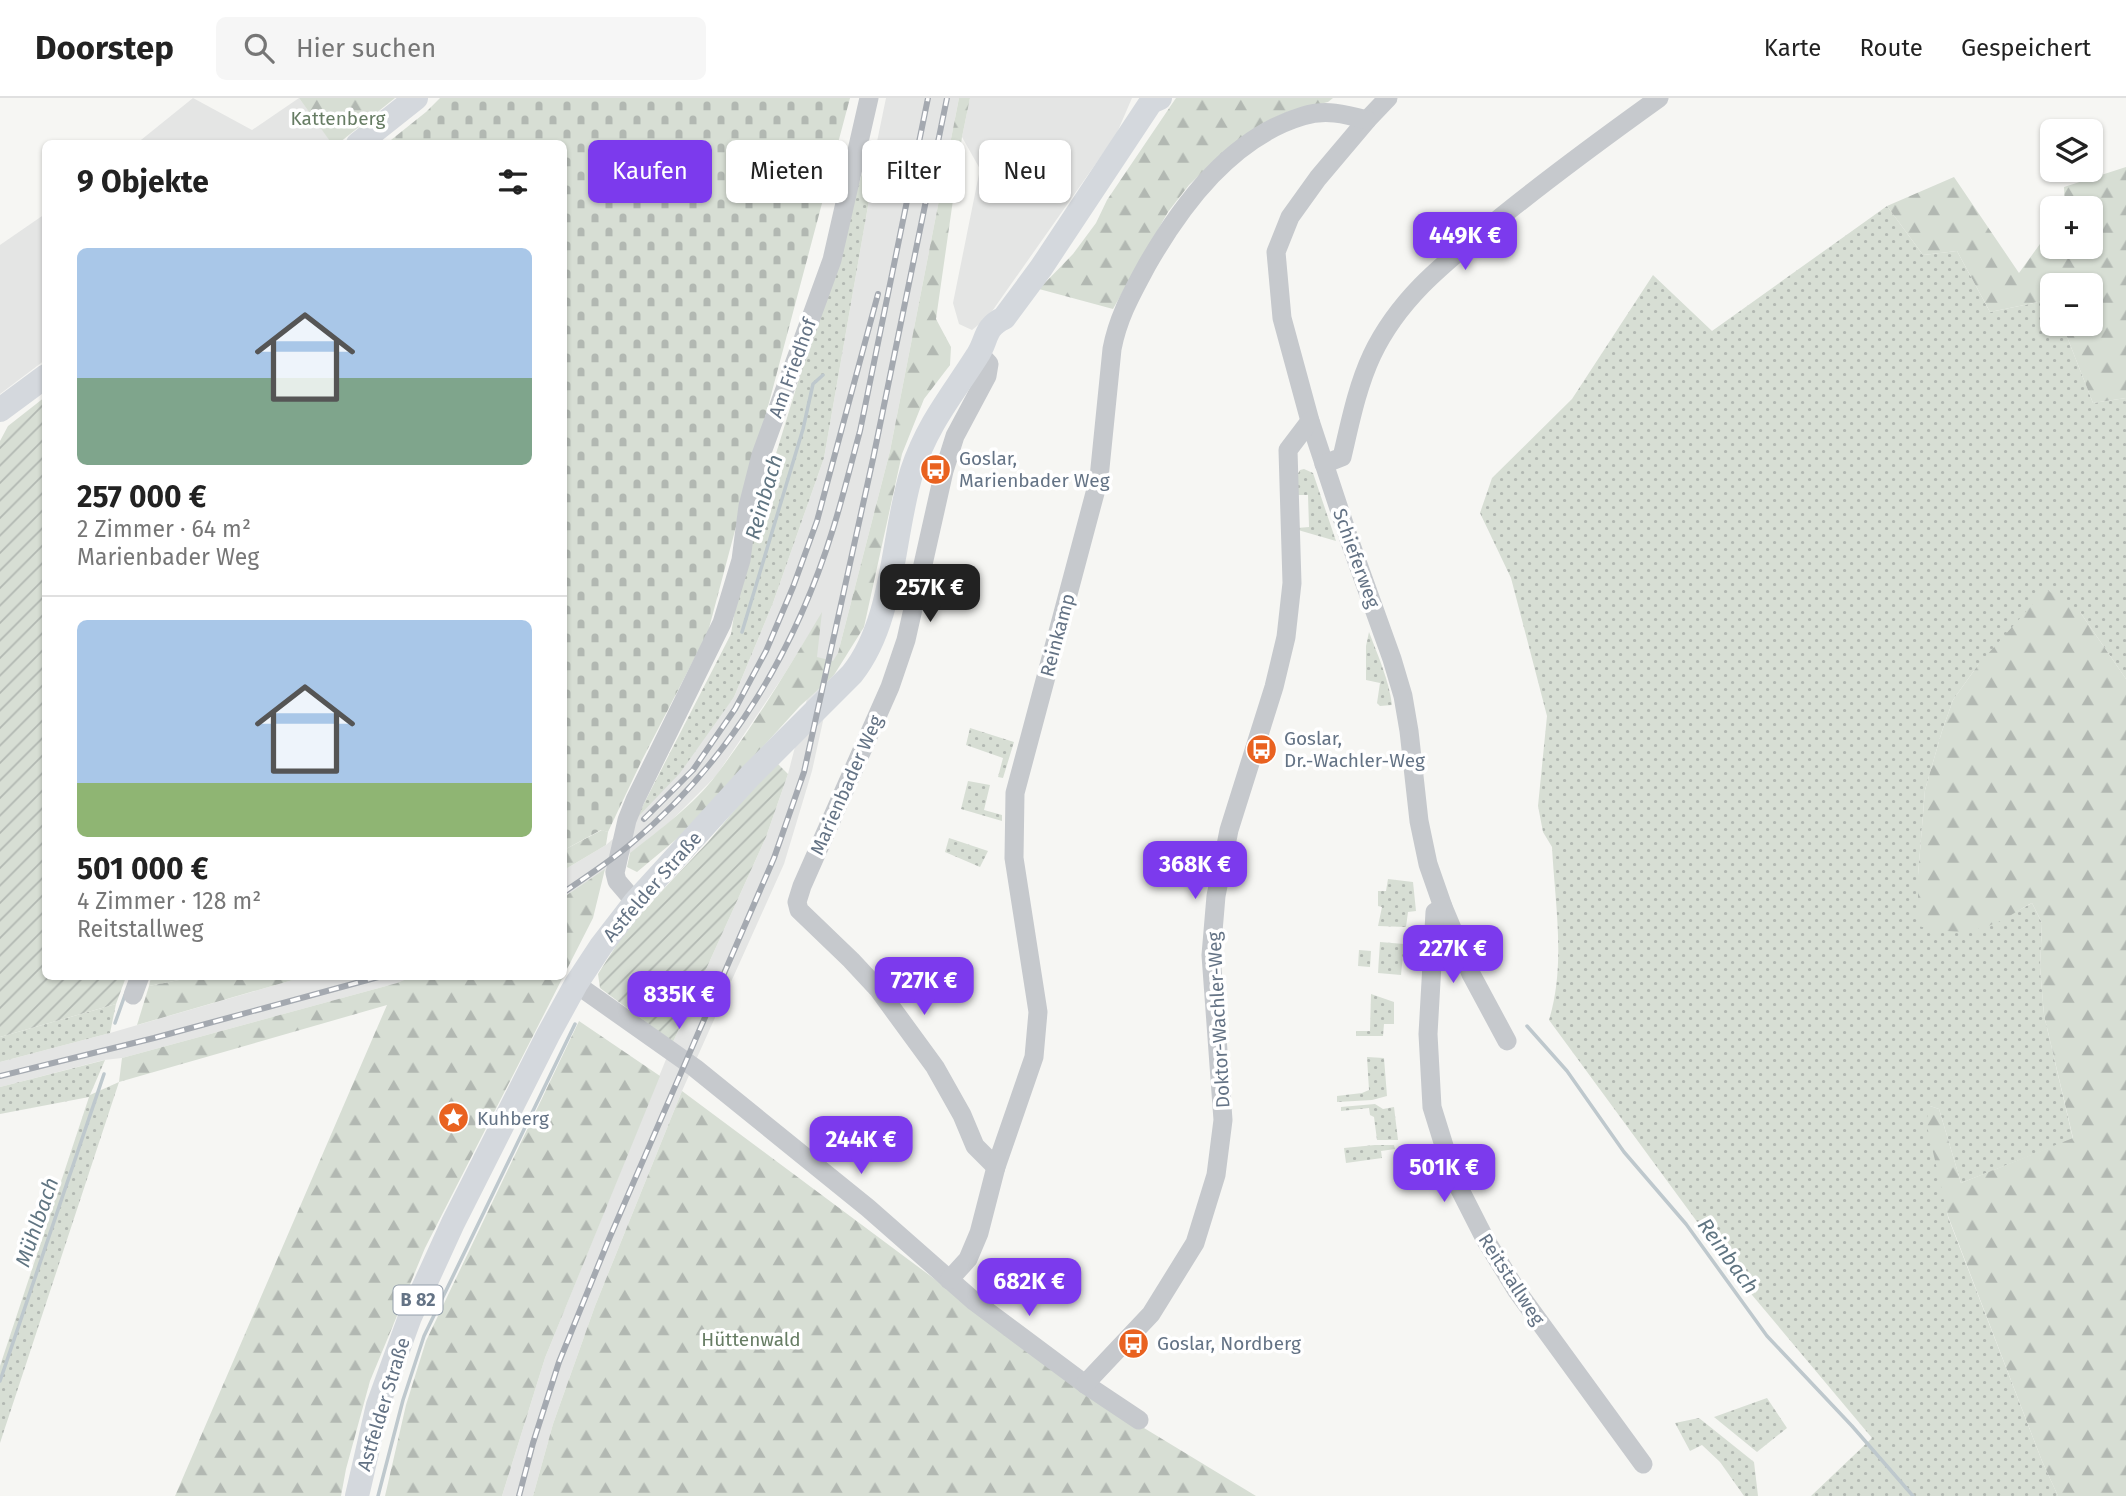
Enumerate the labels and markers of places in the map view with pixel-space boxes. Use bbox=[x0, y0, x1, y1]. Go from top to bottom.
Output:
pin: 449K € bbox=[1408, 212, 1522, 272]
place label: Goslar, Marienbader Weg bbox=[959, 447, 1110, 492]
bus stop icon: Goslar, Marienbader Weg bbox=[919, 452, 953, 486]
pin: 257K € bbox=[873, 564, 987, 624]
place label: Goslar, Dr.-Wachler-Weg bbox=[1284, 727, 1425, 772]
bus stop icon: Goslar, Dr.-Wachler-Weg bbox=[1244, 732, 1278, 766]
pin: 368K € bbox=[1138, 842, 1252, 901]
pin: 227K € bbox=[1396, 926, 1510, 985]
pin: 727K € bbox=[867, 958, 981, 1017]
pin: 835K € bbox=[622, 972, 736, 1031]
place icon: Kuhberg bbox=[437, 1101, 471, 1135]
place label: Kuhberg bbox=[477, 1107, 549, 1130]
pin: 244K € bbox=[804, 1116, 918, 1176]
pin: 501K € bbox=[1387, 1144, 1501, 1204]
pin: 682K € bbox=[972, 1258, 1086, 1318]
bus stop icon: Goslar, Nordberg bbox=[1117, 1326, 1151, 1360]
place label: Goslar, Nordberg bbox=[1157, 1332, 1301, 1355]

